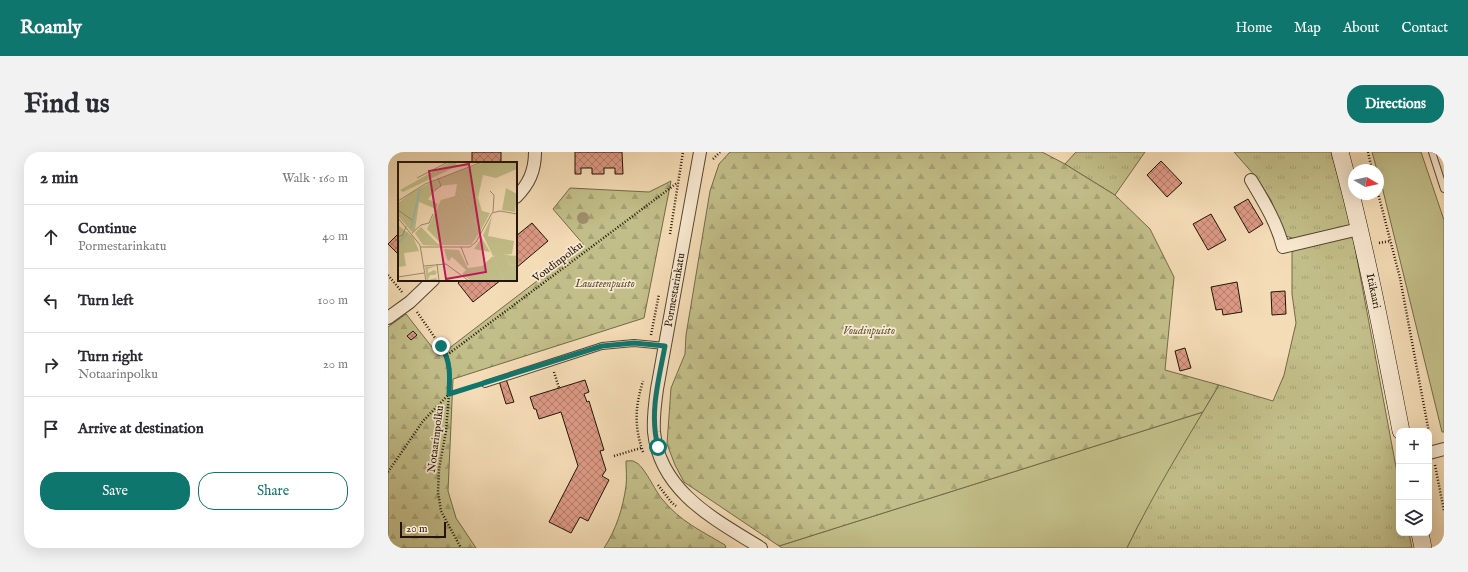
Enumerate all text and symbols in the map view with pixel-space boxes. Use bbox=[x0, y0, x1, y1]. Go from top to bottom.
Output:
text: Roamly bbox=[20, 16, 82, 40]
text: Home bbox=[1236, 19, 1272, 37]
text: Map bbox=[1294, 19, 1321, 37]
text: About bbox=[1343, 19, 1379, 37]
text: Contact bbox=[1401, 19, 1448, 37]
button: Directions bbox=[1347, 85, 1444, 123]
text: Find us bbox=[24, 87, 110, 122]
inset map bbox=[398, 162, 517, 281]
north arrow bbox=[1348, 164, 1384, 200]
text: 2 min bbox=[40, 168, 78, 189]
text: Walk · 160 m bbox=[282, 170, 348, 187]
text: Continue bbox=[78, 219, 136, 238]
icon: ahead bbox=[40, 226, 62, 248]
text: 40 m bbox=[322, 228, 348, 245]
text: Pormestarinkatu bbox=[78, 238, 167, 255]
street label: Voudinpolku bbox=[529, 238, 586, 286]
street label: Pormestarinkatu bbox=[662, 252, 688, 328]
street label: Itäkaari bbox=[1363, 272, 1384, 310]
park label: Lausteenpuisto bbox=[574, 277, 635, 291]
icon: left bbox=[40, 290, 62, 312]
text: Turn left bbox=[78, 291, 134, 310]
text: 100 m bbox=[318, 292, 348, 309]
park label: Voudinpuisto bbox=[843, 324, 895, 338]
route end bbox=[432, 337, 450, 355]
text: Turn right bbox=[78, 347, 143, 366]
icon: right bbox=[40, 354, 62, 376]
text: 20 m bbox=[323, 356, 348, 373]
text: Notaarinpolku bbox=[78, 366, 158, 383]
street label: Notaarinpolku bbox=[425, 404, 447, 473]
icon: arrive bbox=[40, 418, 62, 440]
text: Arrive at destination bbox=[78, 419, 204, 438]
map controls bbox=[1396, 428, 1432, 536]
button: + bbox=[1396, 428, 1432, 464]
route start bbox=[649, 438, 667, 456]
button: − bbox=[1396, 464, 1432, 500]
button: Save bbox=[40, 472, 190, 510]
button: Share bbox=[198, 472, 348, 510]
button: layers bbox=[1396, 500, 1432, 536]
scale bar bbox=[400, 520, 446, 539]
text: 20 m bbox=[406, 522, 427, 536]

